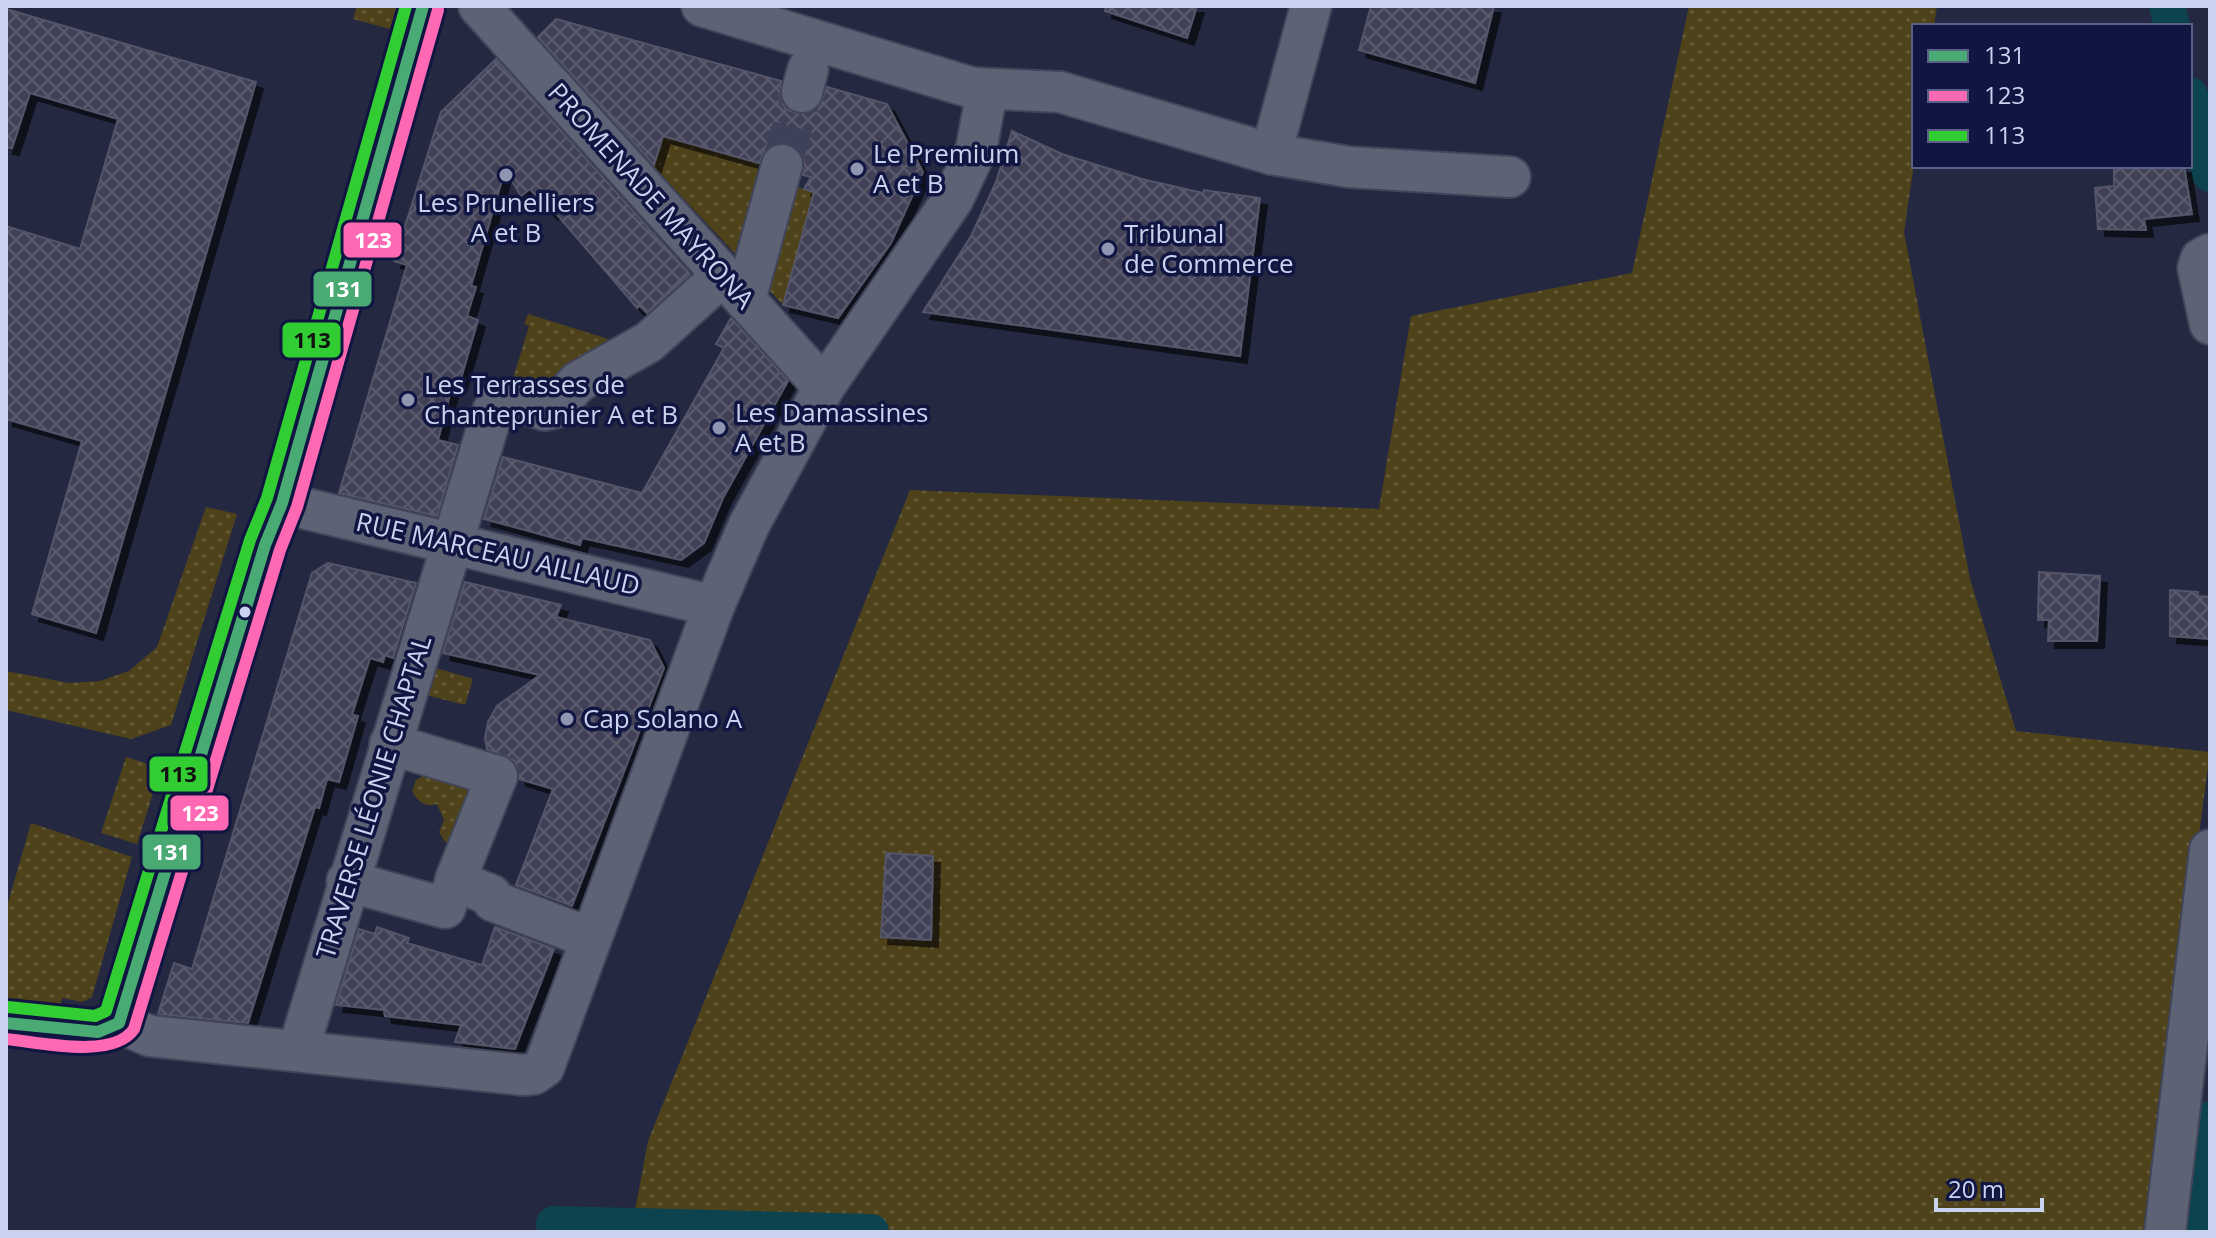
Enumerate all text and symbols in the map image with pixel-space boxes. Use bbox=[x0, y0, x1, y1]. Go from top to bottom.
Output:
legend bbox=[1912, 24, 2192, 168]
text: 131 bbox=[1984, 38, 2025, 71]
street label: PROMENADE MAYRONA bbox=[541, 75, 763, 316]
text: 123 bbox=[1984, 78, 2025, 111]
text: 113 bbox=[1984, 118, 2025, 151]
place label: Le Premium A et B bbox=[873, 135, 1019, 201]
marker: Le Premium A et B bbox=[848, 160, 866, 178]
marker: Les Prunelliers A et B bbox=[497, 166, 515, 184]
place label: Les Prunelliers A et B bbox=[417, 184, 595, 250]
place label: Tribunal de Commerce bbox=[1124, 215, 1294, 281]
line badge: 123 bbox=[342, 221, 403, 259]
text: 123 bbox=[354, 224, 392, 254]
marker: Tribunal de Commerce bbox=[1099, 240, 1117, 258]
line badge: 131 bbox=[312, 270, 373, 308]
text: 131 bbox=[324, 273, 362, 303]
line badge: 113 bbox=[281, 321, 342, 359]
text: 113 bbox=[293, 324, 331, 354]
place label: Les Terrasses de Chanteprunier A et B bbox=[424, 366, 678, 432]
marker: Les Terrasses de Chanteprunier A et B bbox=[399, 391, 417, 409]
place label: Les Damassines A et B bbox=[735, 394, 928, 460]
marker: Les Damassines A et B bbox=[710, 419, 728, 437]
street label: RUE MARCEAU AILLAUD bbox=[353, 503, 644, 603]
unlabelled marker bbox=[237, 604, 253, 620]
street label: TRAVERSE LÉONIE CHAPTAL bbox=[307, 631, 439, 963]
place label: Cap Solano A bbox=[583, 700, 743, 736]
marker: Cap Solano A bbox=[558, 710, 576, 728]
line badge: 113 bbox=[148, 755, 209, 793]
text: 113 bbox=[159, 758, 197, 788]
line badge: 123 bbox=[169, 794, 230, 832]
text: 123 bbox=[181, 797, 219, 827]
line badge: 131 bbox=[141, 833, 202, 871]
text: 131 bbox=[152, 836, 190, 866]
scale bar bbox=[1936, 1162, 2042, 1212]
text: 20 m bbox=[1948, 1172, 2004, 1205]

